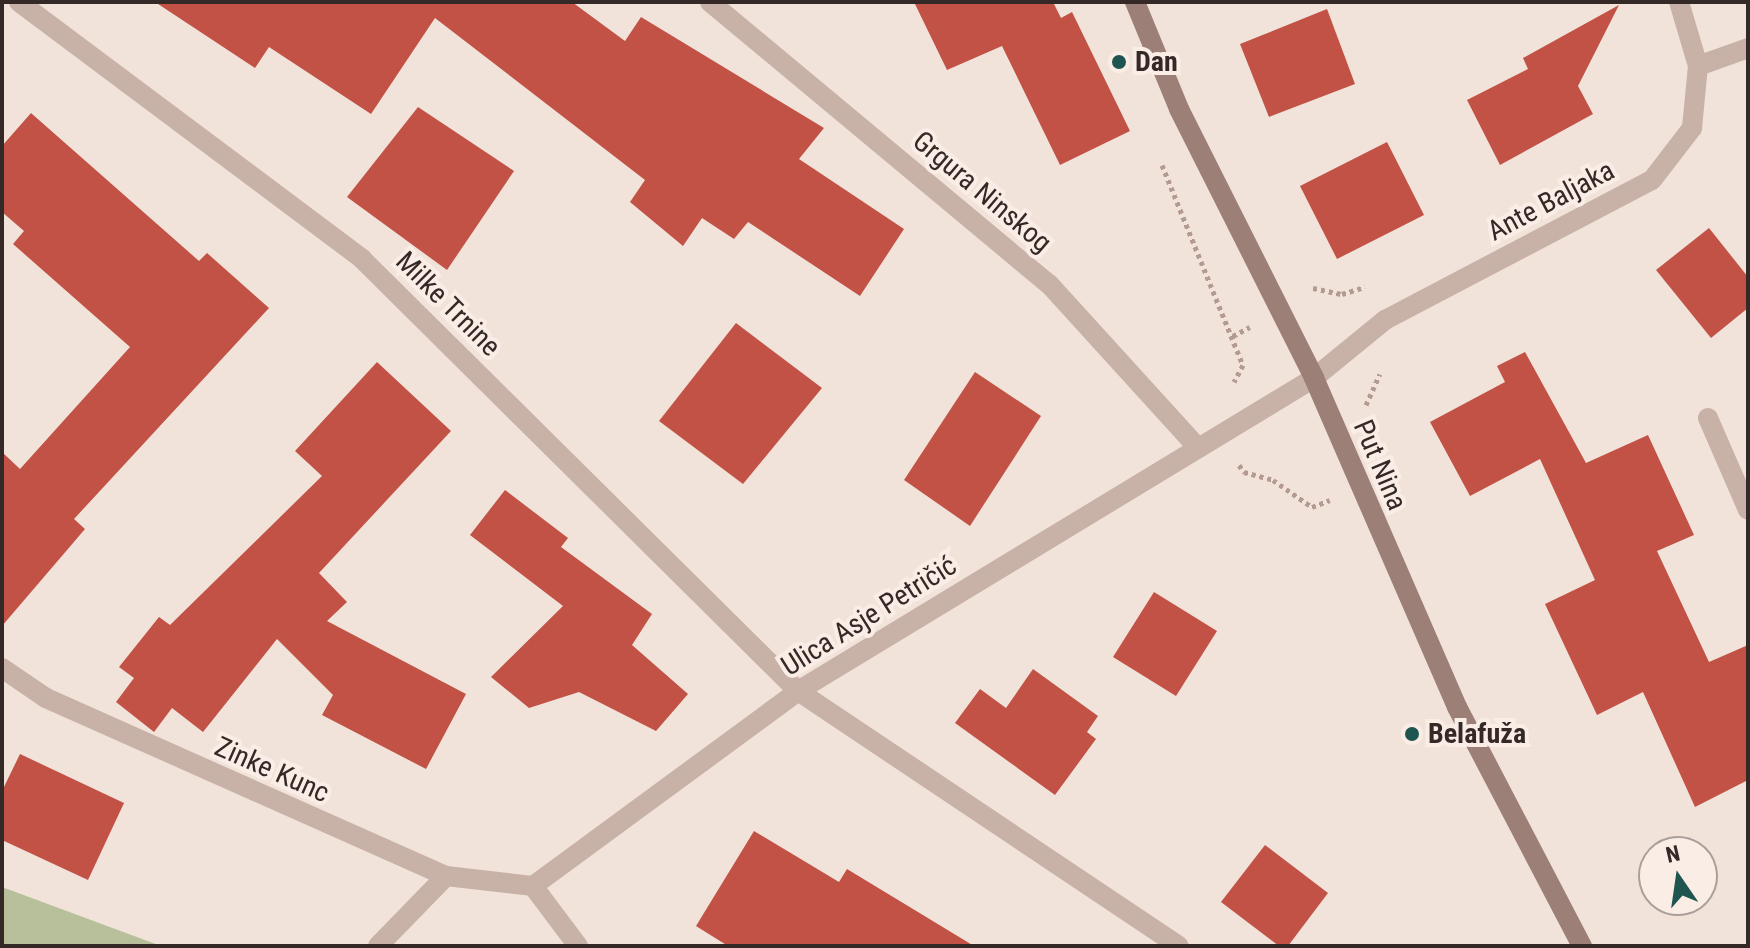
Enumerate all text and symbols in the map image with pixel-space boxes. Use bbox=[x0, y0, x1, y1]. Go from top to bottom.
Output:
place label: Dan bbox=[1135, 45, 1178, 79]
marker: Dan bbox=[1110, 53, 1128, 71]
street label: Grgura Ninskog bbox=[906, 124, 1058, 260]
street label: Ante Baljaka bbox=[1482, 154, 1620, 248]
street label: Milke Trnine bbox=[389, 245, 507, 363]
street label: Put Nina bbox=[1346, 415, 1414, 515]
street label: Ulica Asje Petričić bbox=[775, 549, 963, 683]
place label: Belafuža bbox=[1428, 717, 1526, 751]
marker: Belafuža bbox=[1403, 725, 1421, 743]
street label: Zinke Kunc bbox=[210, 730, 334, 810]
north arrow bbox=[1638, 836, 1718, 916]
text: N bbox=[1664, 840, 1682, 868]

